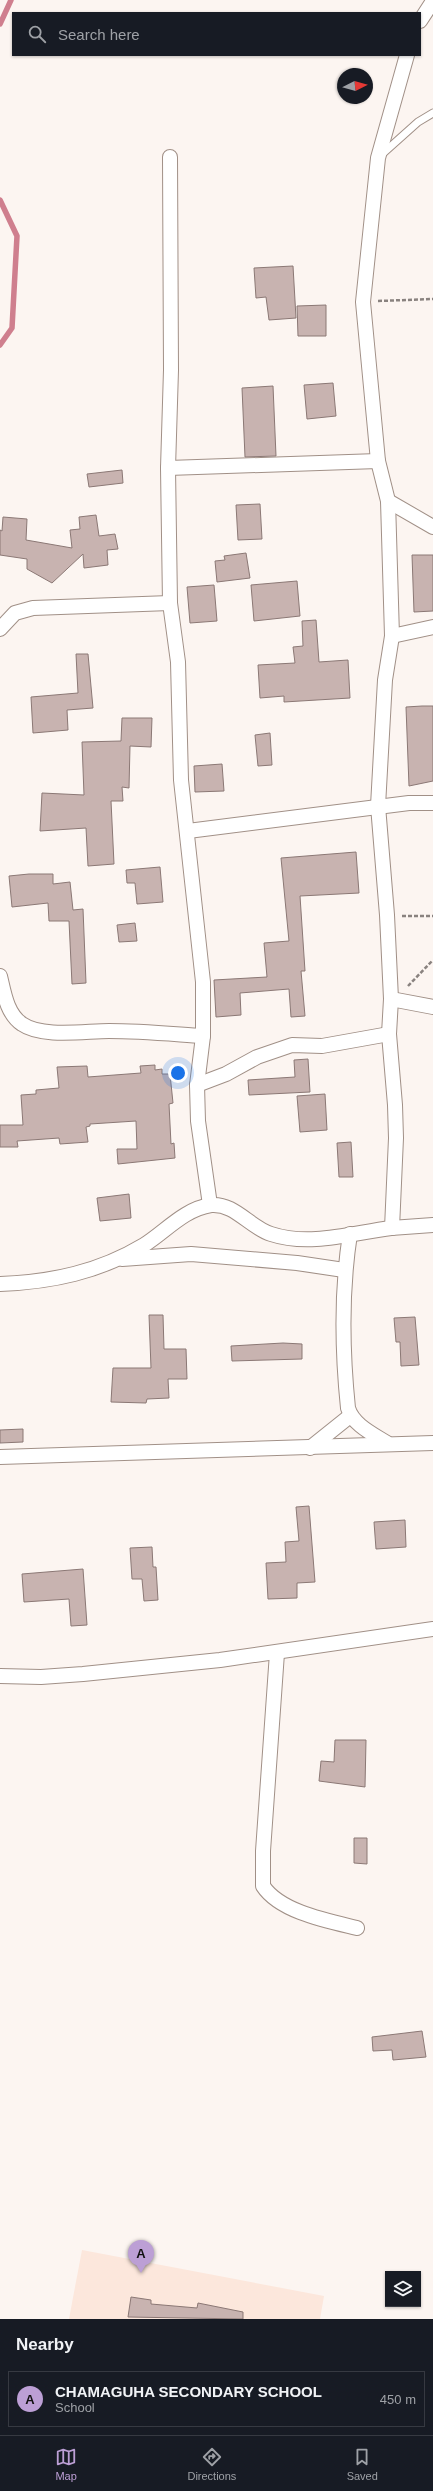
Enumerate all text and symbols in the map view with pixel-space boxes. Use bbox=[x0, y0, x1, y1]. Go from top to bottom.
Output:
search box bbox=[12, 12, 421, 56]
icon: search bbox=[26, 23, 48, 45]
text: Search here bbox=[58, 26, 140, 43]
north arrow bbox=[337, 68, 373, 104]
your location bbox=[168, 1063, 188, 1083]
pin: A bbox=[128, 2240, 154, 2273]
map controls bbox=[385, 2271, 421, 2307]
button: layers bbox=[385, 2271, 421, 2307]
text: Nearby bbox=[16, 2335, 74, 2354]
text: CHAMAGUHA SECONDARY SCHOOL bbox=[55, 2383, 322, 2400]
text: A bbox=[25, 2392, 35, 2407]
text: 450 m bbox=[380, 2392, 416, 2407]
text: School bbox=[55, 2400, 95, 2415]
tab: Map bbox=[55, 2446, 77, 2482]
tab: Directions bbox=[187, 2446, 236, 2482]
tab: Saved bbox=[347, 2446, 378, 2482]

